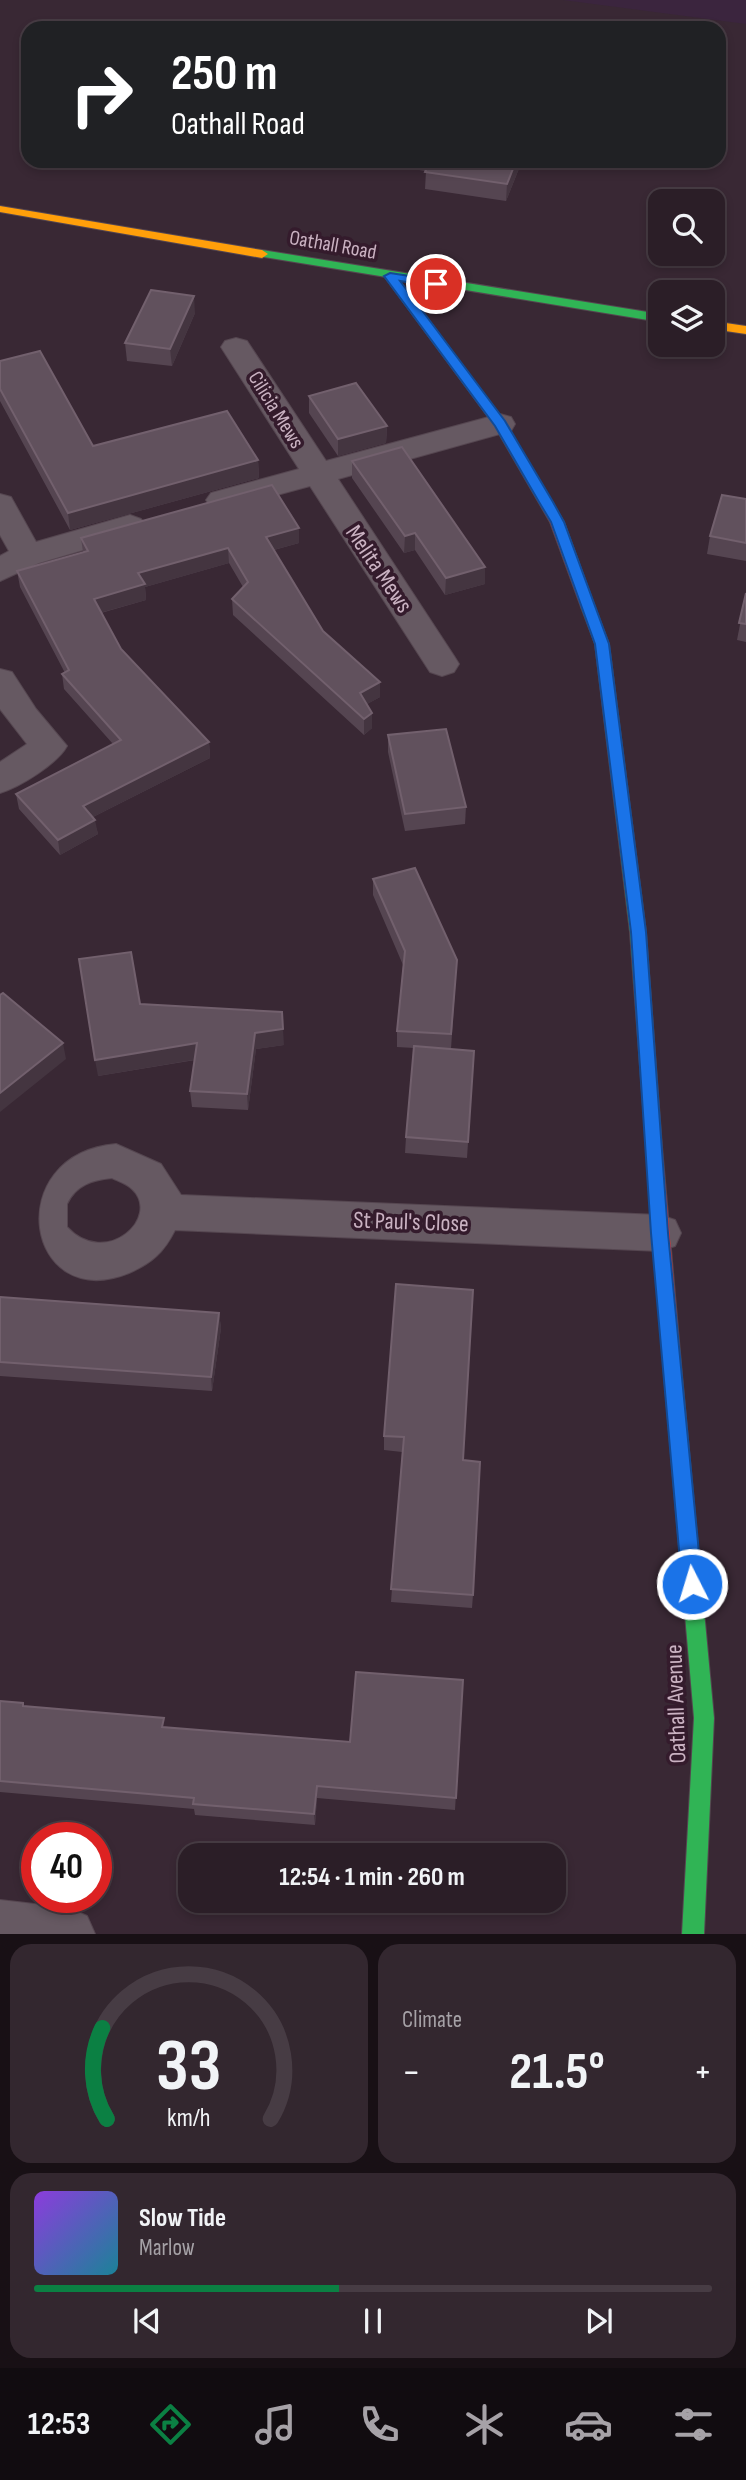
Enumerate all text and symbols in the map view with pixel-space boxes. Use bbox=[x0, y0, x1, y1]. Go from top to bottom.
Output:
text: 250 m bbox=[171, 45, 277, 104]
icon: right bbox=[56, 49, 147, 140]
text: Oathall Road bbox=[171, 105, 305, 144]
map controls bbox=[648, 189, 725, 357]
button: search bbox=[648, 189, 725, 266]
street label: Oathall Road bbox=[288, 225, 378, 265]
pin bbox=[406, 254, 466, 314]
icon: arrive bbox=[417, 265, 455, 303]
button: layers bbox=[648, 280, 725, 357]
street label: Cilicia Mews bbox=[243, 367, 309, 453]
street label: Melita Mews bbox=[339, 520, 419, 618]
street label: St Paul's Close bbox=[353, 1205, 469, 1239]
position arrow bbox=[655, 1547, 729, 1621]
street label: Oathall Avenue bbox=[659, 1644, 693, 1764]
speed limit sign: 40 bbox=[21, 1822, 112, 1913]
text: 12:54 · 1 min · 260 m bbox=[279, 1862, 465, 1893]
text: Climate bbox=[402, 2006, 462, 2034]
text: 33 bbox=[156, 2024, 222, 2112]
text: 21.5° bbox=[509, 2041, 605, 2104]
text: − bbox=[402, 2050, 421, 2095]
text: + bbox=[693, 2050, 712, 2095]
text: km/h bbox=[167, 2103, 211, 2134]
text: Slow Tide bbox=[139, 2203, 226, 2234]
text: Marlow bbox=[139, 2234, 195, 2262]
icon: previous bbox=[128, 2302, 166, 2340]
icon: pause bbox=[354, 2302, 392, 2340]
icon: next bbox=[580, 2302, 618, 2340]
icon: directions bbox=[146, 2400, 195, 2449]
icon: music bbox=[251, 2400, 300, 2449]
icon: phone bbox=[355, 2400, 404, 2449]
icon: climate bbox=[460, 2400, 509, 2449]
icon: car bbox=[564, 2400, 613, 2449]
icon: filters bbox=[669, 2400, 718, 2449]
text: 12:53 bbox=[28, 2405, 90, 2444]

